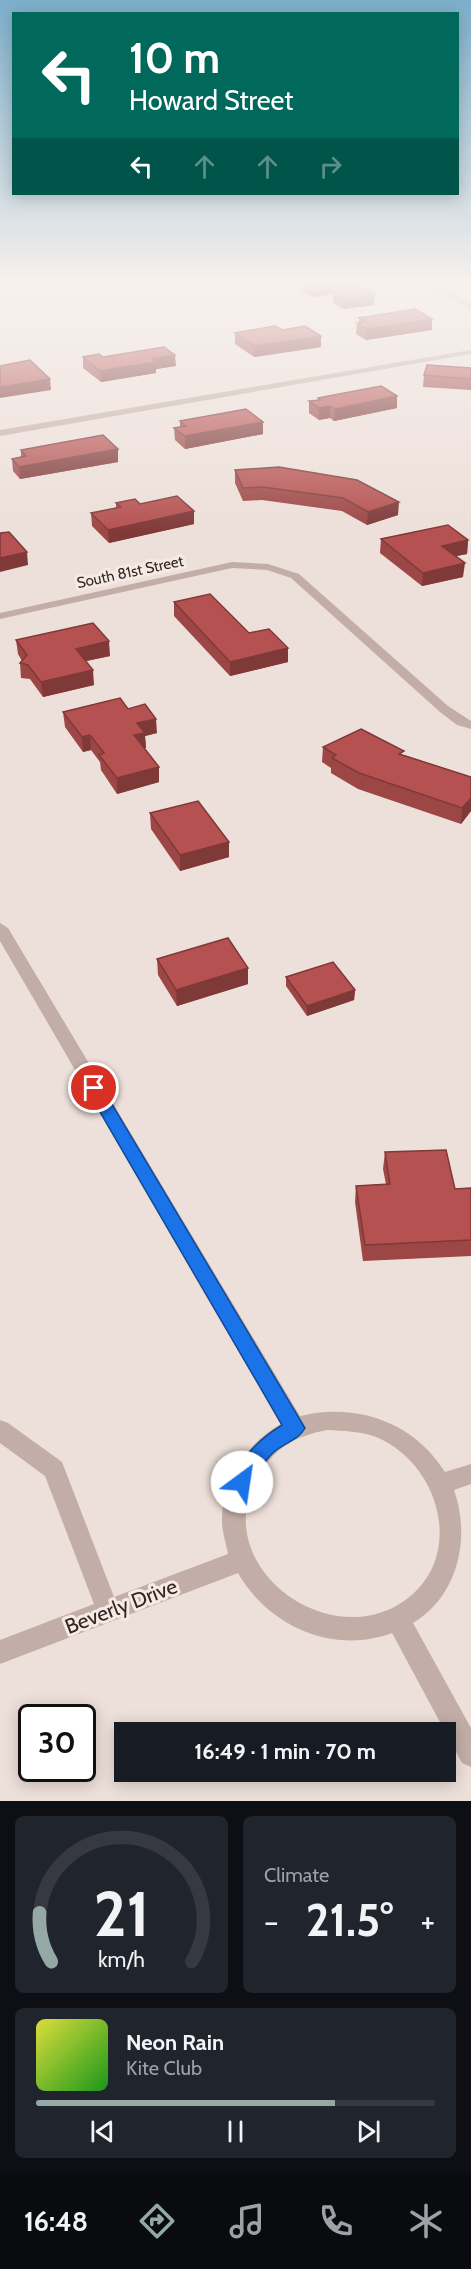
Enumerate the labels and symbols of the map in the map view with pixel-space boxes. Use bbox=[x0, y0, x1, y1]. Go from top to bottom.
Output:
street label: South 81st Street bbox=[75, 552, 185, 592]
pin bbox=[68, 1062, 119, 1113]
position arrow bbox=[210, 1450, 274, 1514]
street label: Beverly Drive bbox=[61, 1573, 181, 1639]
speed limit sign: 30 bbox=[18, 1704, 96, 1782]

